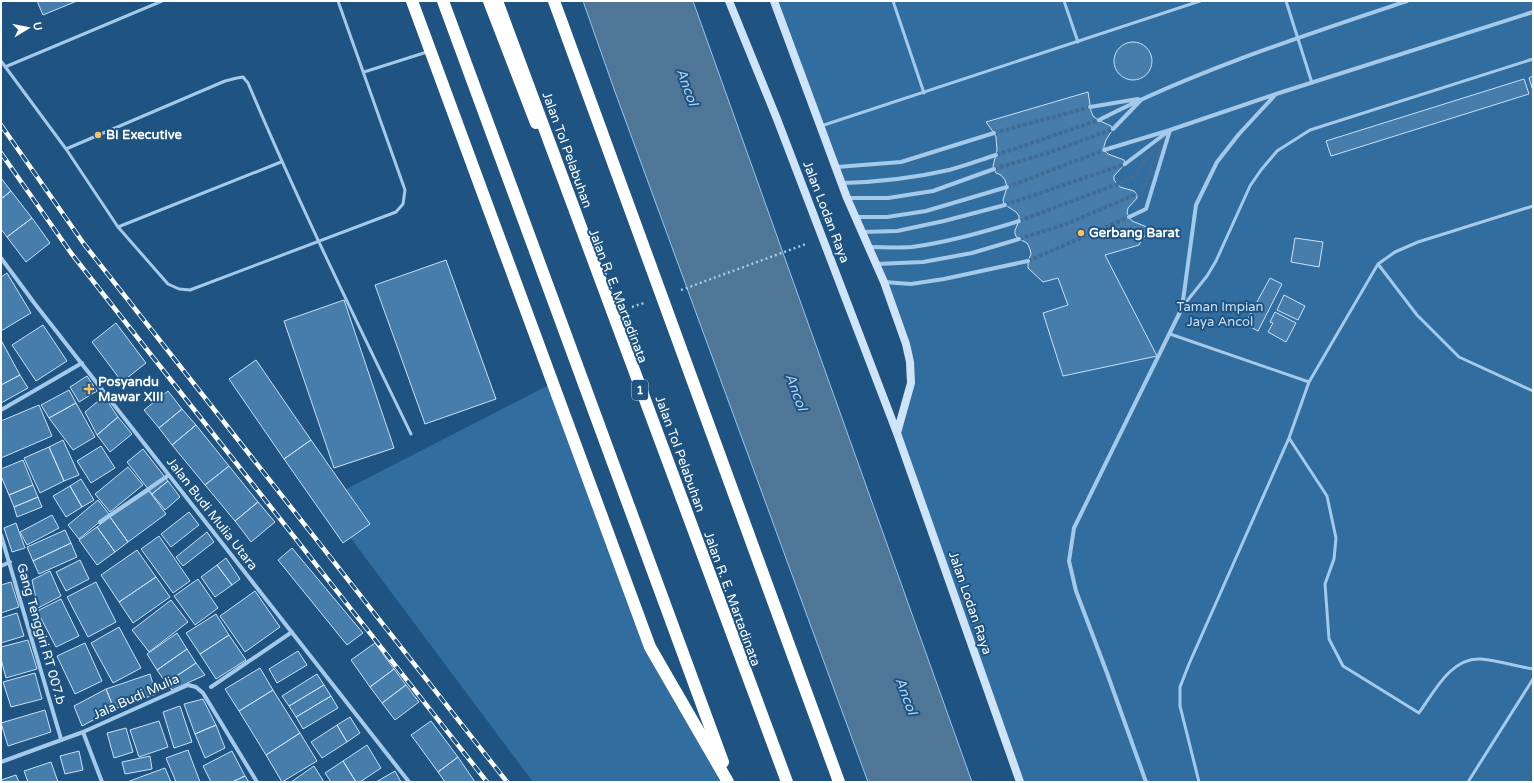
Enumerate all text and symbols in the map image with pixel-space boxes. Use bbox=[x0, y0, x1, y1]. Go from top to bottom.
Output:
north arrow bbox=[8, 8, 48, 48]
text: U bbox=[30, 21, 44, 32]
water label: Ancol bbox=[672, 66, 702, 109]
street label: Jalan Tol Pelabuhan bbox=[539, 90, 595, 210]
place label: BI Executive bbox=[106, 127, 182, 143]
marker: BI Executive bbox=[93, 130, 103, 140]
street label: Jalan Lodan Raya bbox=[799, 159, 853, 265]
place label: Gerbang Barat bbox=[1089, 225, 1180, 241]
street label: Jalan R. E. Martadinata bbox=[585, 227, 651, 365]
marker: Gerbang Barat bbox=[1076, 228, 1086, 238]
park label: Taman Impian Jaya Ancol bbox=[1177, 299, 1263, 330]
water label: Ancol bbox=[781, 371, 811, 414]
place label: Posyandu Mawar XIII bbox=[98, 374, 163, 405]
road number: 1 bbox=[632, 380, 648, 400]
marker: Posyandu Mawar XIII bbox=[83, 383, 95, 395]
street label: Jalan Tol Pelabuhan bbox=[652, 394, 708, 514]
street label: Jalan Budi Mulia Utara bbox=[163, 454, 261, 574]
street label: Jalan R. E. Martadinata bbox=[700, 529, 764, 669]
street label: Jalan Lodan Raya bbox=[945, 549, 995, 657]
street label: Gang Tenggiri RT 007.b bbox=[13, 562, 69, 706]
street label: Jala Budi Mulia bbox=[90, 671, 182, 723]
water label: Ancol bbox=[891, 675, 921, 718]

